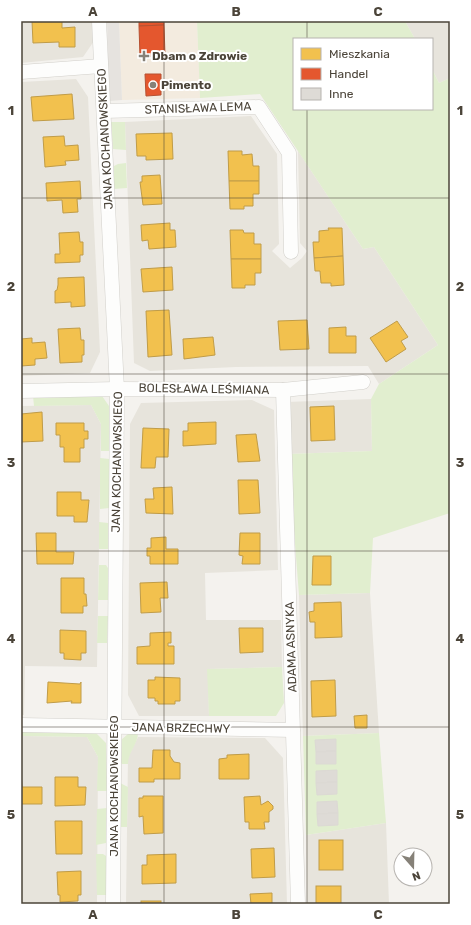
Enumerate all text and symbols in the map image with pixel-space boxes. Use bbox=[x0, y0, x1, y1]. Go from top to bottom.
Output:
text: A bbox=[88, 4, 98, 19]
text: B bbox=[231, 4, 241, 19]
text: C bbox=[373, 4, 383, 19]
legend bbox=[293, 38, 433, 110]
text: Mieszkania bbox=[329, 47, 390, 61]
place label: Dbam o Zdrowie bbox=[152, 49, 247, 63]
marker: Dbam o Zdrowie bbox=[139, 51, 149, 61]
text: Handel bbox=[329, 67, 368, 81]
street label: JANA KOCHANOWSKIEGO bbox=[94, 68, 116, 210]
place label: Pimento bbox=[161, 78, 211, 92]
marker: Pimento bbox=[148, 80, 158, 90]
text: Inne bbox=[329, 87, 354, 101]
street label: STANISŁAWA LEMA bbox=[144, 99, 252, 117]
text: 1 bbox=[8, 103, 14, 118]
text: 1 bbox=[457, 103, 463, 118]
text: 2 bbox=[7, 279, 15, 294]
text: 2 bbox=[456, 279, 464, 294]
street label: BOLESŁAWA LEŚMIANA bbox=[138, 381, 270, 397]
street label: JANA KOCHANOWSKIEGO bbox=[109, 391, 125, 533]
text: 3 bbox=[7, 455, 16, 470]
text: 3 bbox=[456, 455, 465, 470]
street label: ADAMA ASNYKA bbox=[282, 601, 300, 693]
text: 4 bbox=[7, 631, 16, 646]
text: 4 bbox=[456, 631, 465, 646]
street label: JANA KOCHANOWSKIEGO bbox=[107, 715, 121, 857]
street label: JANA BRZECHWY bbox=[132, 720, 231, 736]
text: 5 bbox=[7, 807, 15, 822]
text: 5 bbox=[456, 807, 464, 822]
north arrow bbox=[393, 847, 433, 887]
text: N bbox=[410, 868, 422, 883]
text: A bbox=[88, 907, 98, 922]
text: B bbox=[231, 907, 241, 922]
text: C bbox=[373, 907, 383, 922]

